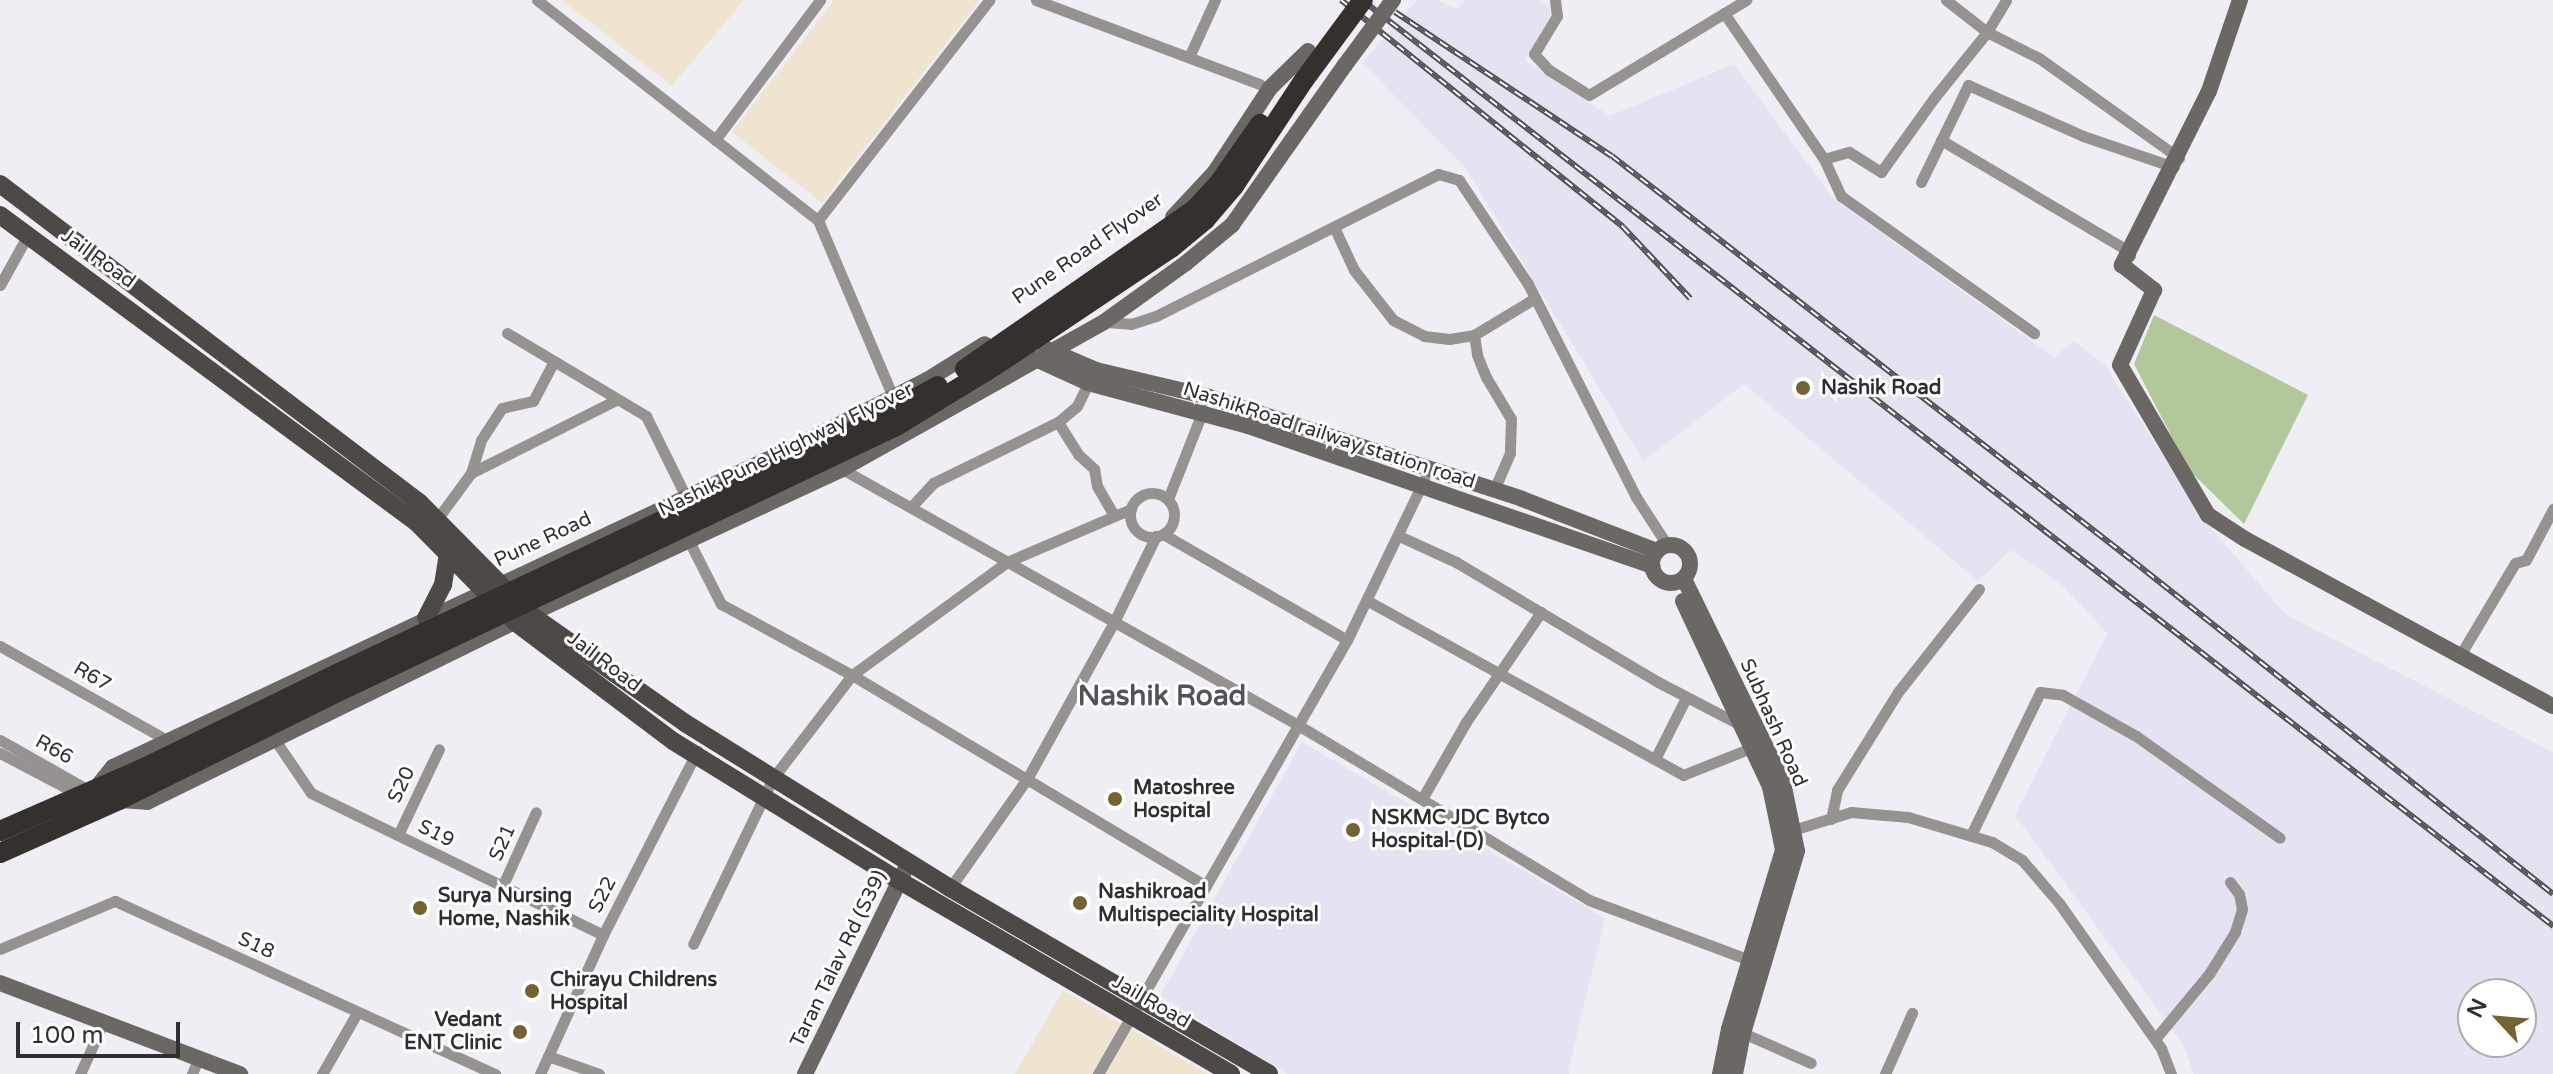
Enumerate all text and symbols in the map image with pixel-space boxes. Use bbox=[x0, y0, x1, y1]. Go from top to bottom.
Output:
street label: Pune Road Flyover bbox=[1008, 188, 1168, 310]
street label: Jail Road bbox=[56, 224, 140, 294]
place label: Nashik Road bbox=[1821, 376, 1941, 400]
street label: NashikRoad railway station road bbox=[1180, 377, 1478, 495]
marker: Nashik Road bbox=[1792, 377, 1814, 399]
street label: Nashik Pune Highway Flyover bbox=[655, 378, 917, 522]
street label: Pune Road bbox=[491, 507, 595, 573]
street label: Jail Road bbox=[562, 627, 646, 697]
street label: Subhash Road bbox=[1734, 655, 1812, 791]
street label: R67 bbox=[69, 657, 115, 697]
district label: Nashik Road bbox=[1078, 679, 1246, 713]
street label: R66 bbox=[31, 730, 77, 770]
street label: S20 bbox=[383, 763, 421, 807]
place label: Matoshree Hospital bbox=[1133, 776, 1235, 823]
marker: Matoshree Hospital bbox=[1104, 788, 1126, 810]
place label: NSKMC JDC Bytco Hospital-(D) bbox=[1371, 806, 1550, 853]
street label: S19 bbox=[414, 815, 458, 853]
marker: NSKMC JDC Bytco Hospital-(D) bbox=[1342, 819, 1364, 841]
street label: S21 bbox=[484, 821, 522, 865]
street label: Taran Talav Rd (S39) bbox=[786, 867, 892, 1051]
street label: S22 bbox=[584, 873, 622, 917]
place label: Nashikroad Multispeciality Hospital bbox=[1098, 880, 1319, 927]
place label: Surya Nursing Home, Nashik bbox=[438, 884, 572, 931]
marker: Nashikroad Multispeciality Hospital bbox=[1069, 892, 1091, 914]
marker: Surya Nursing Home, Nashik bbox=[409, 897, 431, 919]
street label: S18 bbox=[234, 927, 278, 965]
place label: Chirayu Childrens Hospital bbox=[550, 968, 717, 1015]
street label: Jail Road bbox=[1108, 970, 1194, 1034]
north arrow bbox=[2457, 978, 2537, 1058]
marker: Chirayu Childrens Hospital bbox=[521, 980, 543, 1002]
text: N bbox=[2462, 995, 2493, 1022]
scale bar bbox=[20, 1006, 184, 1056]
place label: Vedant ENT Clinic bbox=[404, 1008, 502, 1055]
text: 100 m bbox=[30, 1021, 104, 1050]
marker: Vedant ENT Clinic bbox=[509, 1021, 531, 1043]

